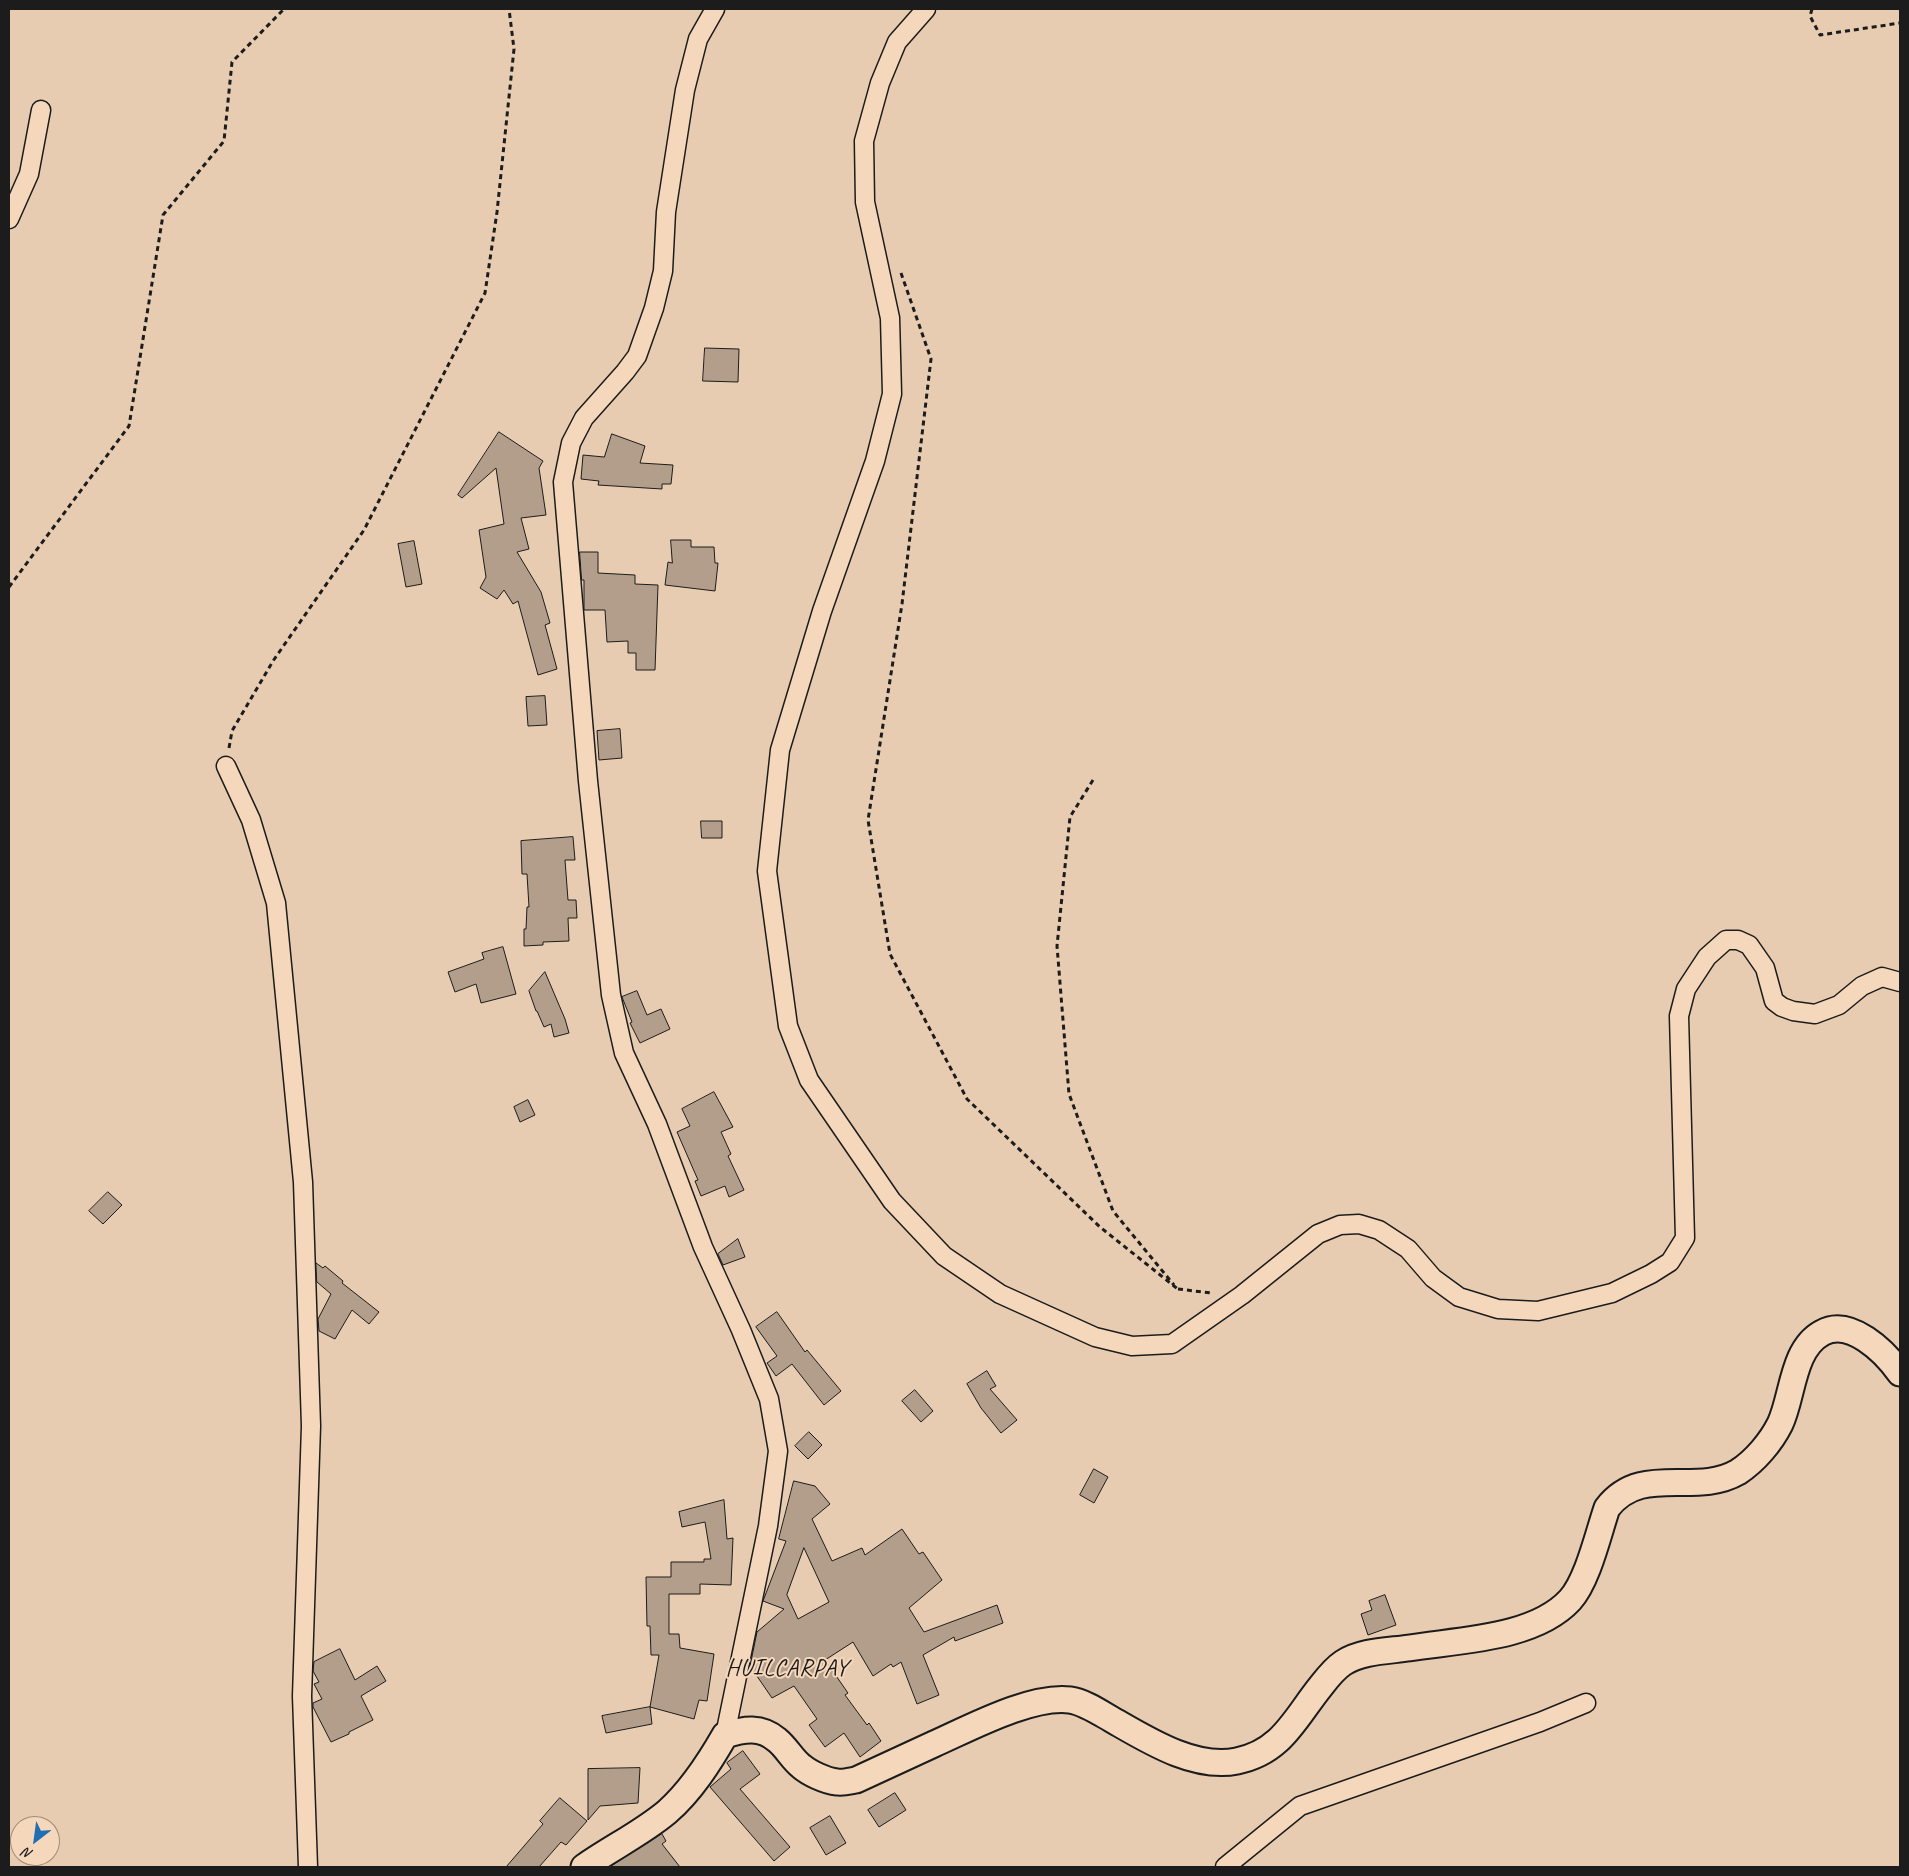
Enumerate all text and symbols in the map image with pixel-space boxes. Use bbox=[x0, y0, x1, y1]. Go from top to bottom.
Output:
district label: HUILCARPAY bbox=[724, 1655, 850, 1683]
north arrow bbox=[10, 1816, 60, 1866]
text: N bbox=[20, 1844, 36, 1863]

